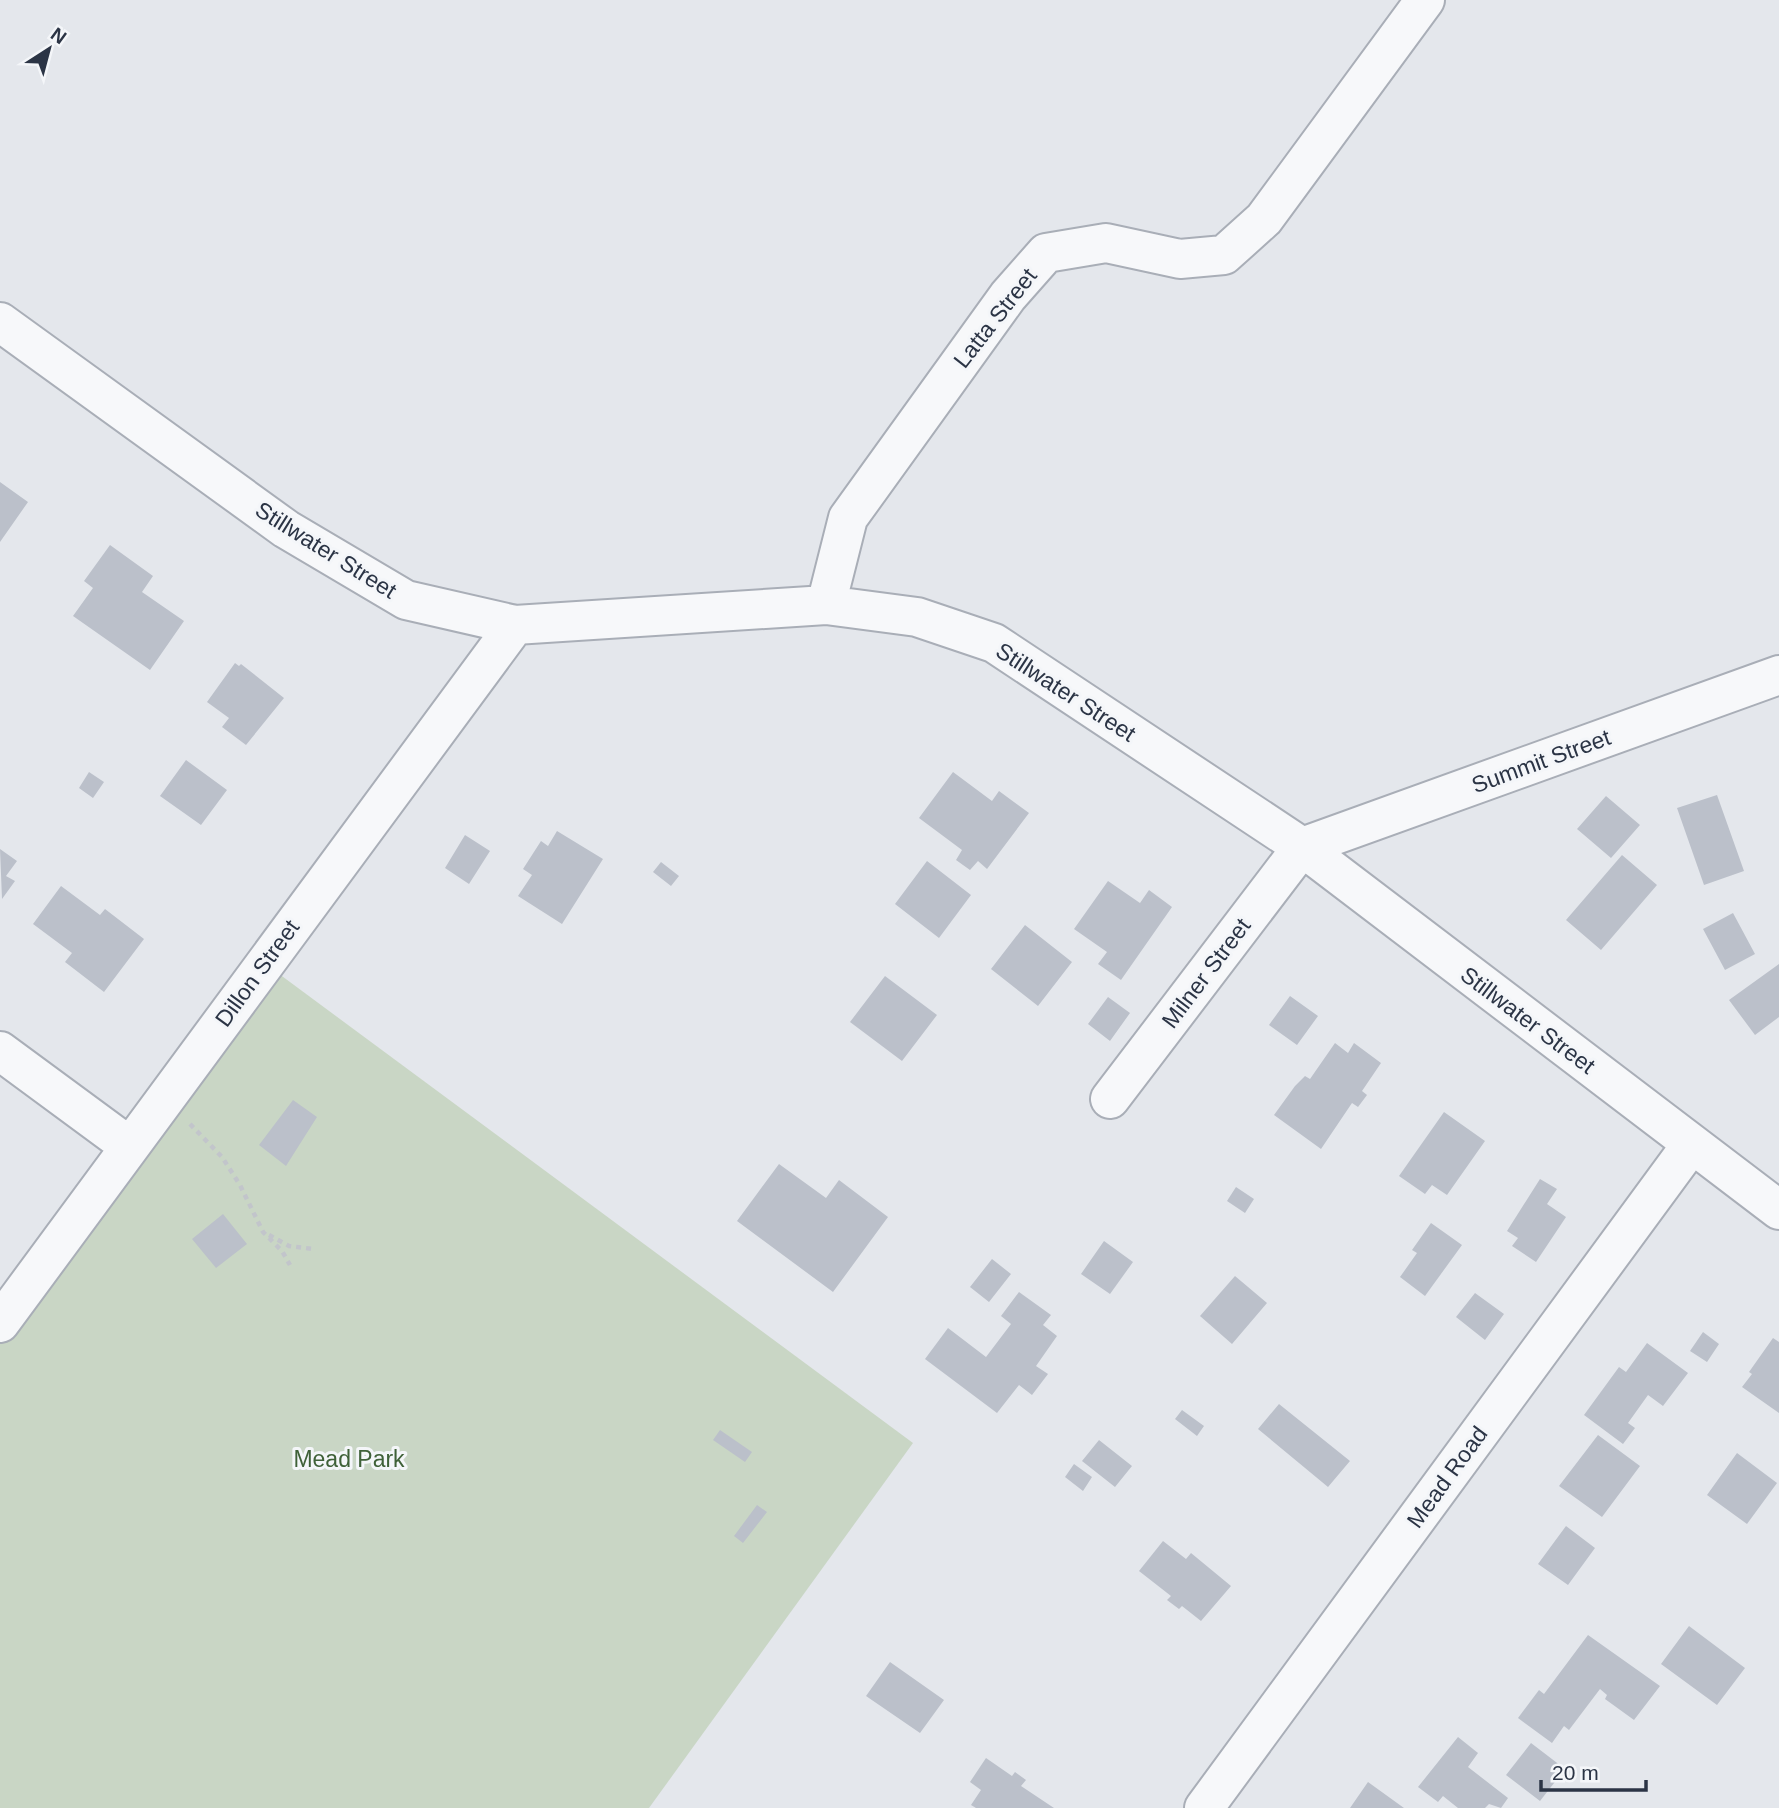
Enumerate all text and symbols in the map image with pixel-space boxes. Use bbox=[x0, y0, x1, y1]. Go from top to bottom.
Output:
north arrow bbox=[14, 14, 84, 84]
text: N bbox=[47, 23, 70, 48]
street label: Latta Street bbox=[948, 263, 1042, 373]
street label: Stillwater Street bbox=[251, 496, 402, 604]
street label: Stillwater Street bbox=[991, 637, 1141, 747]
street label: Summit Street bbox=[1468, 724, 1614, 798]
street label: Milner Street bbox=[1156, 913, 1256, 1033]
street label: Dillon Street bbox=[210, 914, 305, 1031]
street label: Stillwater Street bbox=[1456, 961, 1601, 1079]
street label: Mead Road bbox=[1402, 1421, 1492, 1533]
park label: Mead Park bbox=[293, 1446, 405, 1472]
scale bar bbox=[1541, 1748, 1646, 1792]
text: 20 m bbox=[1552, 1761, 1599, 1784]

